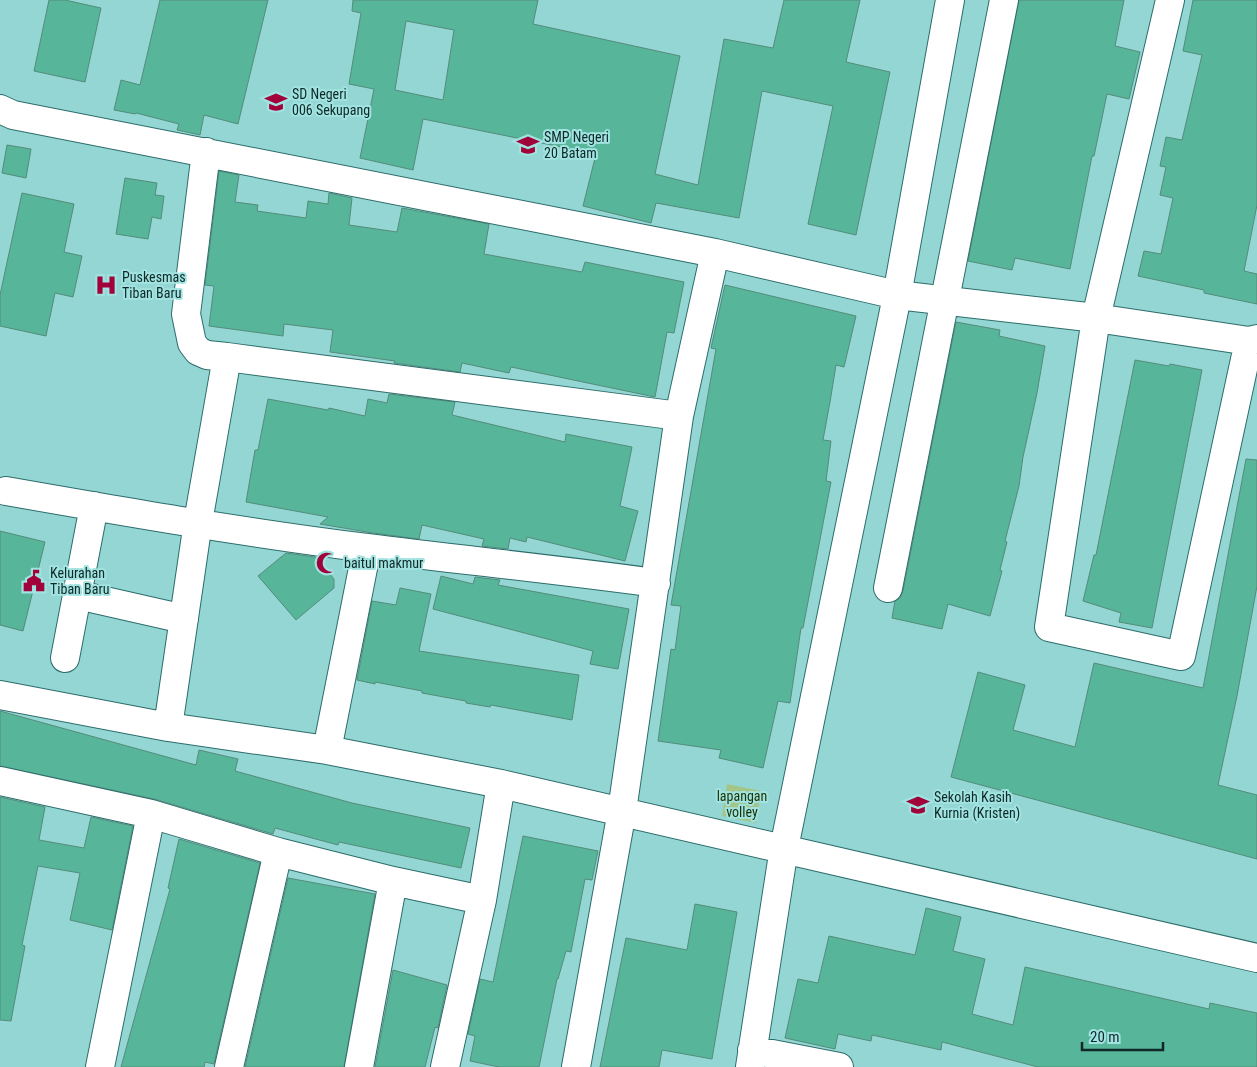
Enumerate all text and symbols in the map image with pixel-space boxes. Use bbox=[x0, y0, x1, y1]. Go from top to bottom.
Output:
place label: SD Negeri 006 Sekupang bbox=[292, 86, 370, 118]
school or university icon: SD Negeri 006 Sekupang bbox=[263, 89, 289, 115]
place label: SMP Negeri 20 Batam bbox=[544, 129, 609, 161]
school or university icon: SMP Negeri 20 Batam bbox=[515, 132, 541, 158]
place label: Puskesmas Tiban Baru bbox=[122, 269, 186, 301]
hospital icon: Puskesmas Tiban Baru bbox=[93, 272, 119, 298]
mosque icon: baitul makmur bbox=[314, 550, 340, 576]
place label: baitul makmur bbox=[344, 555, 423, 571]
place label: Kelurahan Tiban Baru bbox=[50, 565, 110, 597]
public building icon: Kelurahan Tiban Baru bbox=[21, 568, 47, 594]
park label: lapangan volley bbox=[717, 788, 767, 820]
place label: Sekolah Kasih Kurnia (Kristen) bbox=[934, 789, 1020, 822]
school or university icon: Sekolah Kasih Kurnia (Kristen) bbox=[905, 792, 931, 818]
scale bar bbox=[1082, 1020, 1163, 1052]
text: 20 m bbox=[1090, 1028, 1120, 1046]

